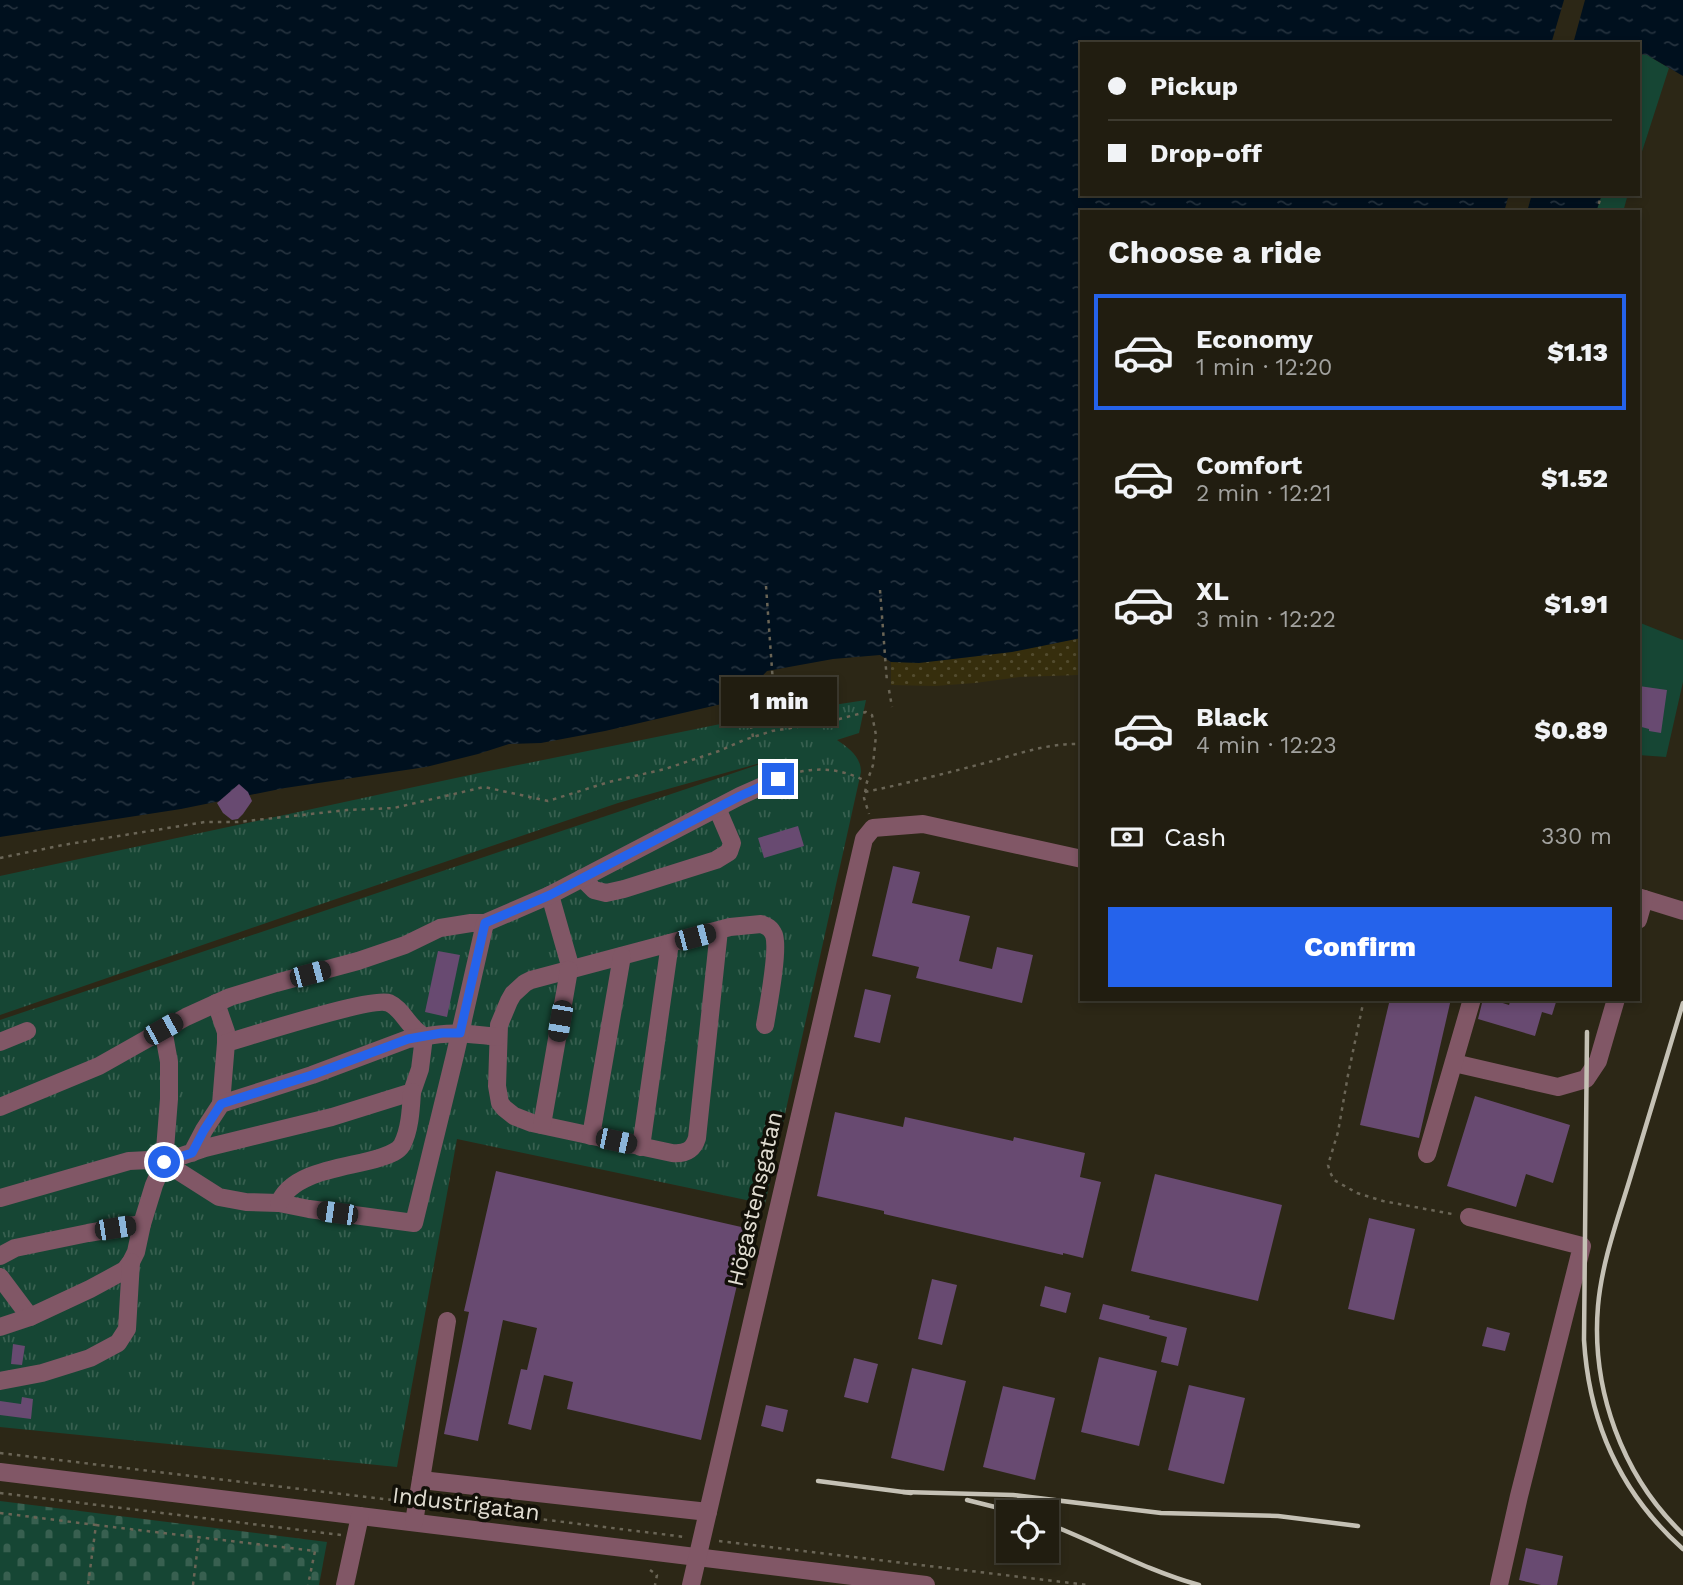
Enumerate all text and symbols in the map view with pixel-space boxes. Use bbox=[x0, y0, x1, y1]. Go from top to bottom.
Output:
text: Pickup bbox=[1150, 71, 1238, 101]
text: Drop-off bbox=[1150, 138, 1262, 168]
text: Choose a ride bbox=[1108, 233, 1322, 271]
icon: car bbox=[1112, 321, 1175, 384]
text: Economy bbox=[1196, 324, 1313, 354]
text: $1.13 bbox=[1547, 337, 1608, 367]
text: 1 min · 12:20 bbox=[1196, 354, 1332, 381]
icon: car bbox=[1112, 447, 1175, 510]
text: Comfort bbox=[1196, 450, 1302, 480]
text: $1.52 bbox=[1541, 463, 1608, 493]
text: 2 min · 12:21 bbox=[1196, 480, 1332, 507]
icon: car bbox=[1112, 573, 1175, 636]
text: XL bbox=[1196, 576, 1229, 606]
text: $1.91 bbox=[1544, 589, 1608, 619]
text: 3 min · 12:22 bbox=[1196, 606, 1336, 633]
callout: 1 min bbox=[720, 678, 836, 726]
text: 1 min bbox=[749, 688, 809, 715]
icon: car bbox=[1112, 699, 1175, 762]
text: Black bbox=[1196, 702, 1268, 732]
text: $0.89 bbox=[1534, 715, 1608, 745]
text: 4 min · 12:23 bbox=[1196, 732, 1337, 759]
route end bbox=[762, 763, 794, 795]
icon: cash bbox=[1108, 818, 1146, 856]
text: Cash bbox=[1164, 822, 1226, 852]
text: 330 m bbox=[1541, 823, 1612, 850]
button: Confirm bbox=[1108, 907, 1612, 987]
car bbox=[672, 921, 719, 953]
car bbox=[287, 958, 334, 990]
car bbox=[547, 998, 574, 1044]
car bbox=[140, 1010, 187, 1048]
street label: Högastensgatan bbox=[722, 1109, 788, 1289]
car bbox=[594, 1126, 639, 1156]
route start bbox=[148, 1146, 180, 1178]
car bbox=[315, 1200, 360, 1226]
car bbox=[93, 1214, 138, 1242]
street label: Industrigatan bbox=[391, 1482, 541, 1526]
map controls bbox=[996, 1500, 1059, 1563]
button: locate bbox=[996, 1500, 1059, 1563]

